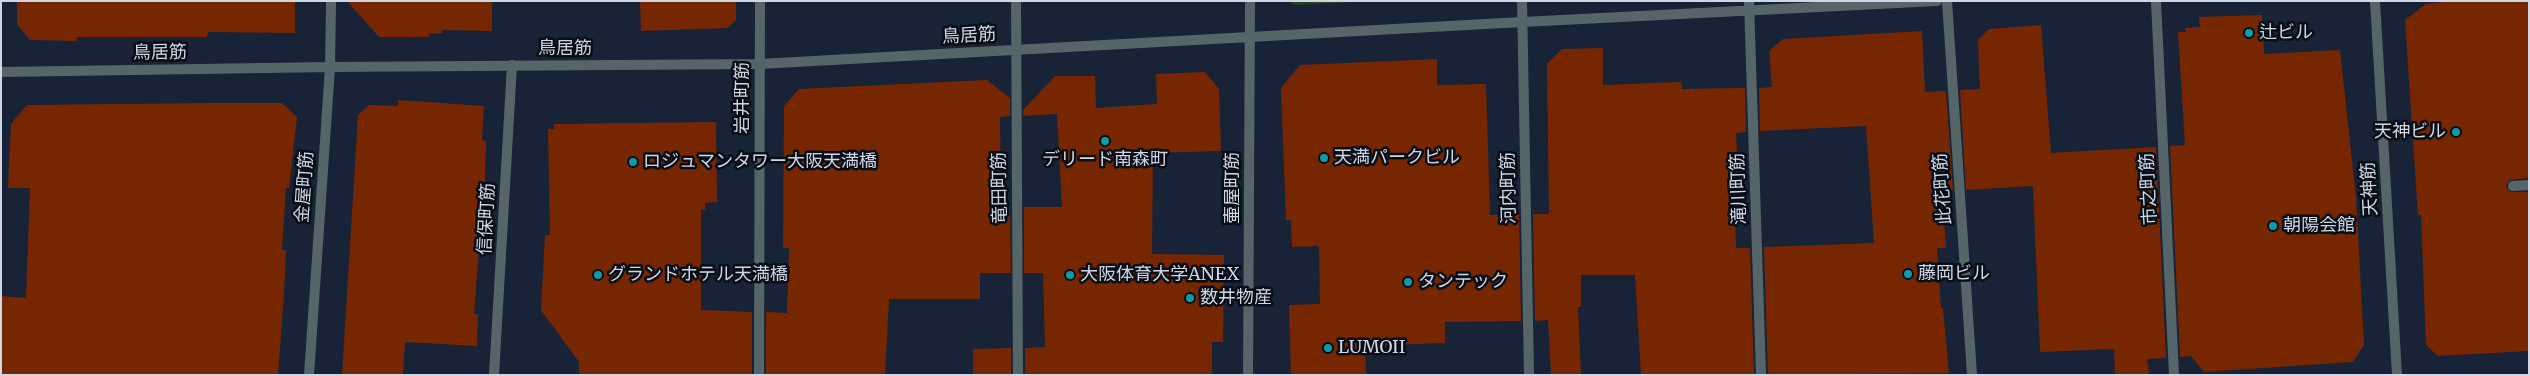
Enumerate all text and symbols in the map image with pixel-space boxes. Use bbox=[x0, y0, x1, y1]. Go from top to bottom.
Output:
place label: 辻ビル bbox=[2259, 22, 2313, 44]
street label: 鳥居筋 bbox=[941, 24, 997, 48]
marker: 辻ビル bbox=[2243, 27, 2255, 39]
street label: 鳥居筋 bbox=[538, 38, 592, 60]
street label: 鳥居筋 bbox=[133, 42, 187, 64]
street label: 岩井町筋 bbox=[732, 62, 754, 134]
place label: 天神ビル bbox=[2374, 121, 2446, 143]
marker: 天神ビル bbox=[2450, 126, 2462, 138]
marker: デリード南森町 bbox=[1099, 135, 1111, 147]
place label: 天満パークビル bbox=[1334, 147, 1460, 169]
place label: デリード南森町 bbox=[1042, 149, 1168, 171]
street label: 金屋町筋 bbox=[292, 150, 318, 224]
place label: ロジュマンタワー大阪天満橋 bbox=[643, 151, 877, 173]
street label: 竜田町筋 bbox=[989, 152, 1011, 224]
street label: 壷屋町筋 bbox=[1222, 152, 1244, 224]
marker: 天満パークビル bbox=[1318, 152, 1330, 164]
street label: 河内町筋 bbox=[1498, 152, 1520, 224]
street label: 此花町筋 bbox=[1930, 152, 1956, 226]
street label: 市之町筋 bbox=[2136, 152, 2162, 226]
street label: 滝川町筋 bbox=[1727, 153, 1751, 225]
marker: ロジュマンタワー大阪天満橋 bbox=[627, 156, 639, 168]
street label: 天神筋 bbox=[2358, 161, 2382, 217]
street label: 信保町筋 bbox=[474, 182, 500, 256]
place label: 朝陽会館 bbox=[2283, 215, 2355, 237]
marker: 朝陽会館 bbox=[2267, 220, 2279, 232]
place label: 藤岡ビル bbox=[1918, 263, 1990, 285]
place label: グランドホテル天満橋 bbox=[608, 264, 788, 286]
place label: 大阪体育大学ANEX bbox=[1080, 264, 1239, 286]
marker: 藤岡ビル bbox=[1902, 268, 1914, 280]
marker: グランドホテル天満橋 bbox=[592, 269, 604, 281]
marker: 大阪体育大学ANEX bbox=[1064, 269, 1076, 281]
place label: タンテック bbox=[1418, 271, 1508, 293]
marker: タンテック bbox=[1402, 276, 1414, 288]
place label: 数井物産 bbox=[1200, 287, 1272, 309]
marker: 数井物産 bbox=[1184, 292, 1196, 304]
place label: LUMOII bbox=[1338, 337, 1406, 359]
marker: LUMOII bbox=[1322, 342, 1334, 354]

